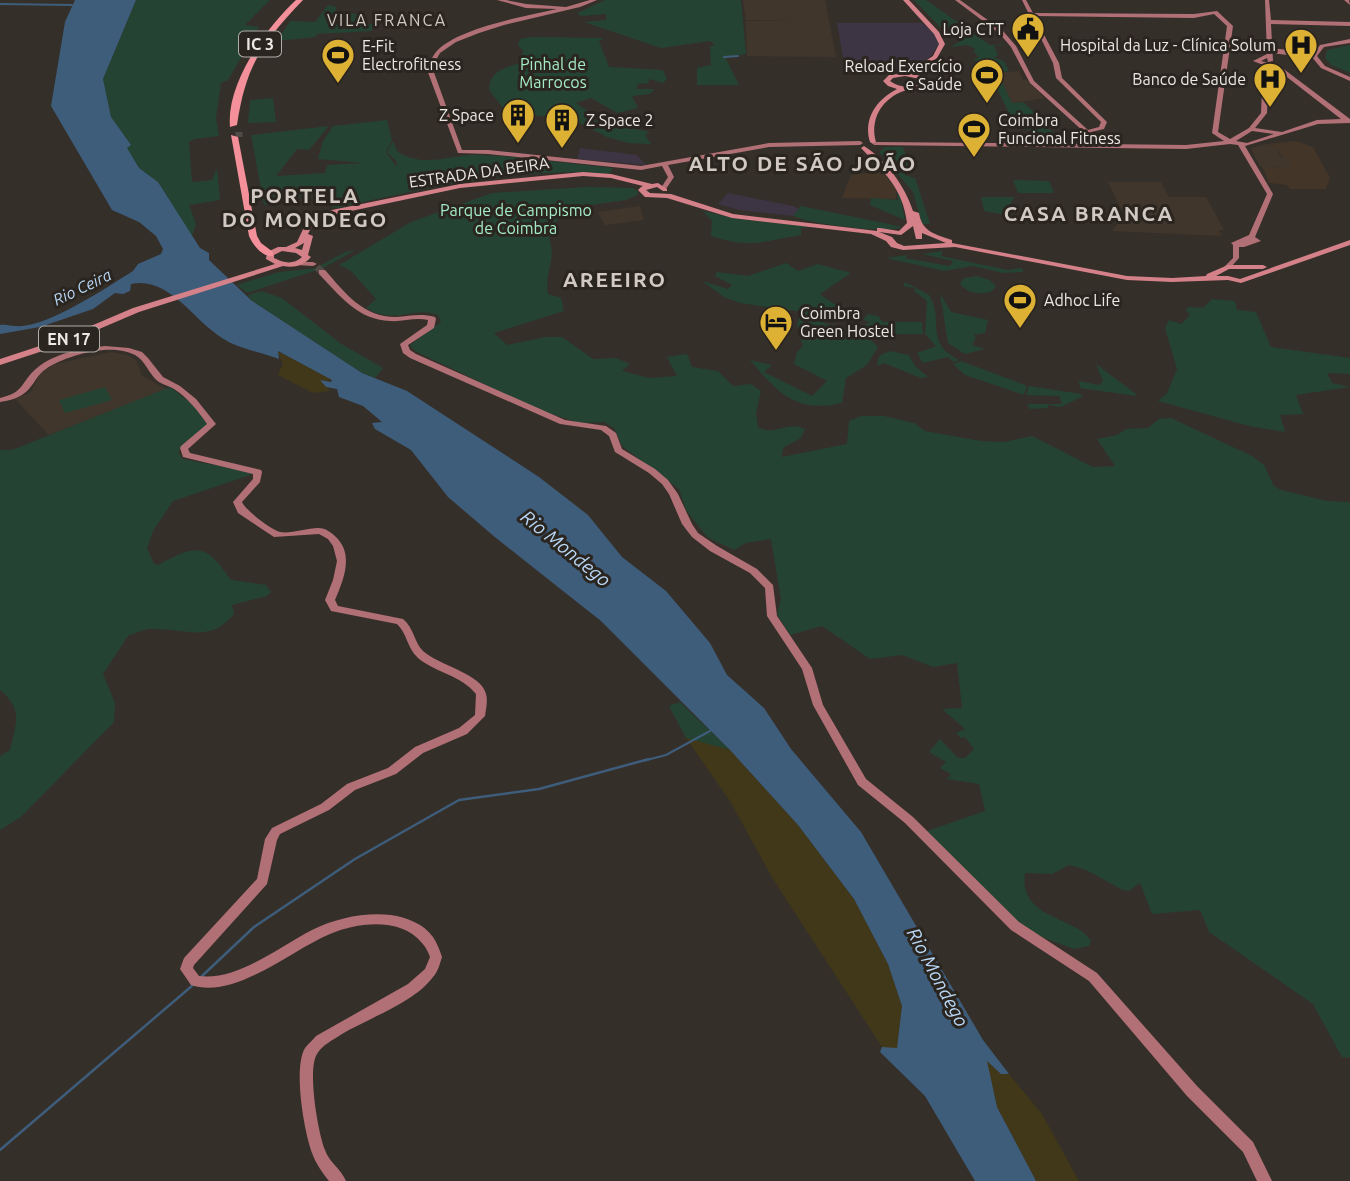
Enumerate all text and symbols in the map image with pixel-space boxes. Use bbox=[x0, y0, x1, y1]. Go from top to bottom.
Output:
public building icon: Loja CTT bbox=[1009, 10, 1047, 59]
district label: VILA FRANCA bbox=[327, 11, 447, 29]
place label: Loja CTT bbox=[942, 20, 1004, 38]
hospital icon: Hospital da Luz - Clínica Solum bbox=[1282, 26, 1320, 75]
road number: IC 3 bbox=[239, 32, 281, 56]
sports icon: E-Fit Electrofitness bbox=[319, 36, 357, 85]
place label: Hospital da Luz - Clínica Solum bbox=[1060, 36, 1276, 54]
place label: E-Fit Electrofitness bbox=[362, 37, 461, 73]
park label: Pinhal de Marrocos bbox=[519, 55, 587, 91]
sports icon: Reload Exercício e Saúde bbox=[968, 56, 1006, 105]
place label: Reload Exercício e Saúde bbox=[845, 57, 962, 93]
hospital icon: Banco de Saúde bbox=[1251, 60, 1289, 109]
place label: Banco de Saúde bbox=[1132, 70, 1246, 88]
building icon: Z Space bbox=[499, 96, 537, 145]
building icon: Z Space 2 bbox=[543, 101, 581, 150]
place label: Z Space bbox=[439, 106, 494, 124]
sports icon: Coimbra Funcional Fitness bbox=[955, 110, 993, 159]
place label: Z Space 2 bbox=[586, 111, 654, 129]
place label: Coimbra Funcional Fitness bbox=[998, 111, 1121, 147]
district label: ALTO DE SÃO JOÃO bbox=[689, 151, 917, 175]
street label: ESTRADA DA BEIRA bbox=[408, 153, 551, 191]
district label: PORTELA DO MONDEGO bbox=[222, 183, 388, 231]
park label: Parque de Campismo de Coimbra bbox=[440, 201, 592, 237]
district label: CASA BRANCA bbox=[1004, 201, 1174, 225]
water label: Rio Ceira bbox=[50, 265, 114, 309]
district label: AREEIRO bbox=[563, 267, 667, 291]
sports icon: Adhoc Life bbox=[1001, 281, 1039, 330]
place label: Adhoc Life bbox=[1044, 291, 1120, 309]
hotel icon: Coimbra Green Hostel bbox=[757, 303, 795, 352]
place label: Coimbra Green Hostel bbox=[800, 304, 894, 340]
road number: EN 17 bbox=[39, 326, 99, 352]
water label: Rio Mondego bbox=[517, 505, 615, 591]
water label: Rio Mondego bbox=[903, 924, 973, 1030]

